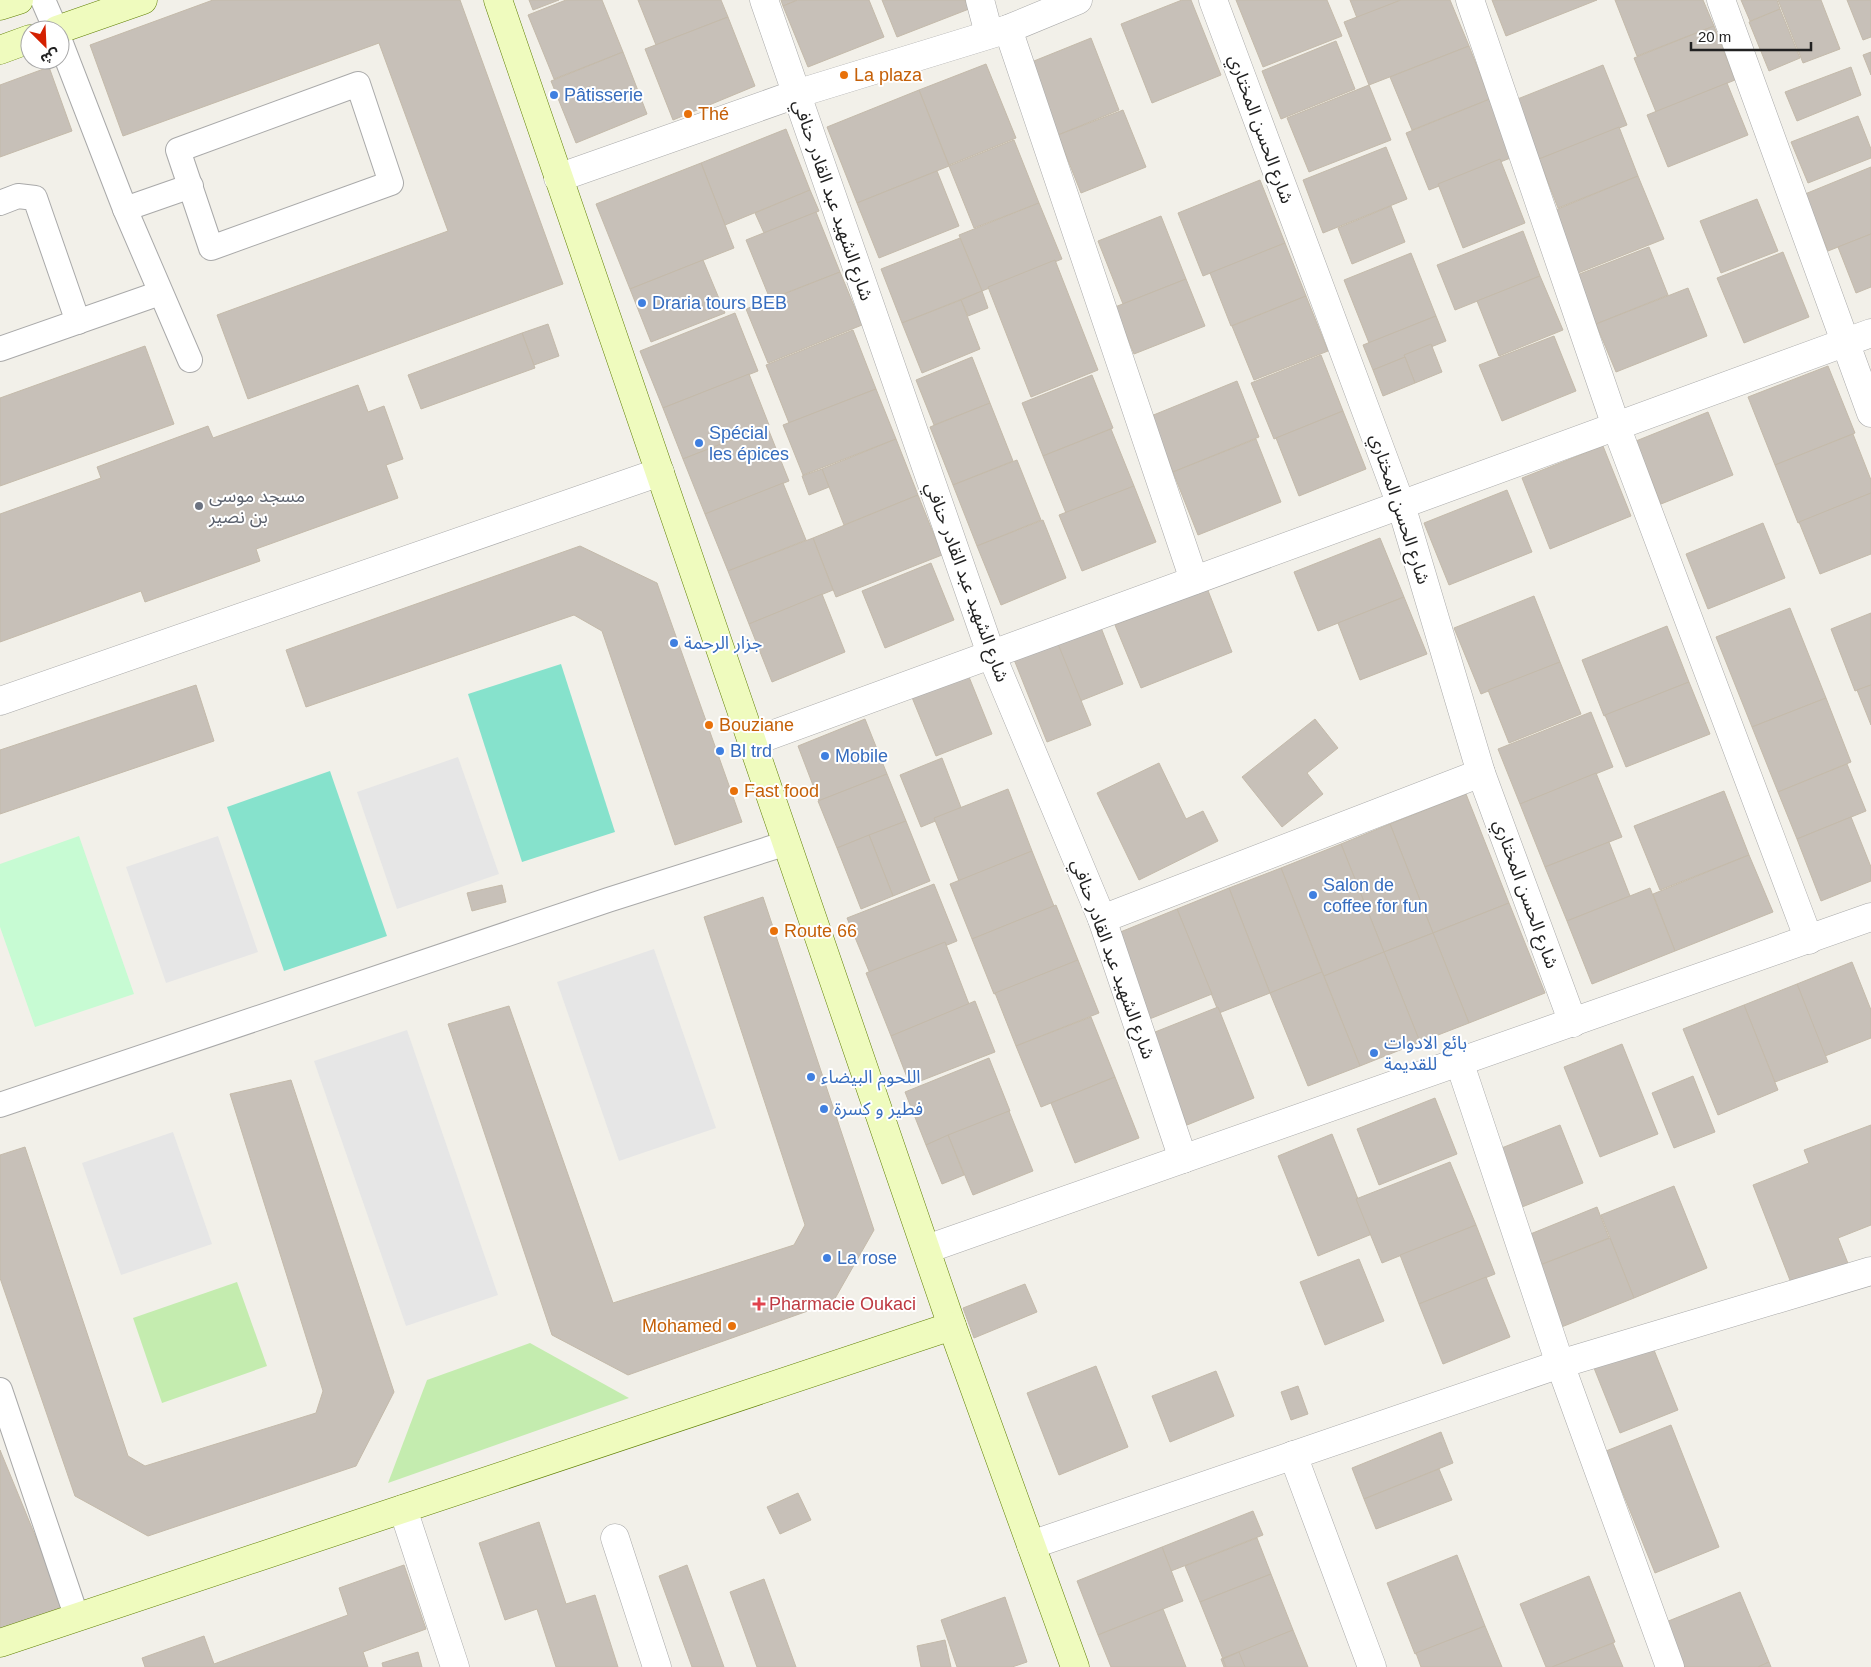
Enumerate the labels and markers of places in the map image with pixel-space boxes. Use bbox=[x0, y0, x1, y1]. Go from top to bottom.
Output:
place label: La plaza bbox=[854, 65, 923, 85]
marker: La plaza bbox=[838, 69, 850, 81]
place label: Pâtisserie bbox=[564, 85, 643, 105]
marker: Pâtisserie bbox=[548, 89, 560, 101]
place label: Thé bbox=[698, 104, 729, 124]
marker: Thé bbox=[682, 108, 694, 120]
place label: Draria tours BEB bbox=[652, 293, 787, 313]
marker: Draria tours BEB bbox=[636, 297, 648, 309]
place label: Spécial les épices bbox=[709, 423, 789, 464]
marker: Spécial les épices bbox=[693, 437, 705, 449]
place label: مسجد موسى بن نصير bbox=[208, 486, 305, 528]
marker: مسجد موسى بن نصير bbox=[193, 500, 205, 512]
place label: جزار الرحمة bbox=[684, 633, 762, 654]
marker: جزار الرحمة bbox=[668, 637, 680, 649]
place label: Bouziane bbox=[719, 715, 794, 735]
marker: Bouziane bbox=[703, 719, 715, 731]
place label: Bl trd bbox=[730, 741, 772, 761]
marker: Bl trd bbox=[714, 745, 726, 757]
place label: Mobile bbox=[835, 746, 888, 766]
marker: Mobile bbox=[819, 750, 831, 762]
place label: Fast food bbox=[744, 781, 819, 801]
marker: Fast food bbox=[728, 785, 740, 797]
place label: Salon de coffee for fun bbox=[1323, 875, 1428, 916]
marker: Salon de coffee for fun bbox=[1307, 889, 1319, 901]
place label: Route 66 bbox=[784, 921, 857, 941]
marker: Route 66 bbox=[768, 925, 780, 937]
place label: بائع الادوات للقديمة bbox=[1384, 1033, 1467, 1074]
marker: بائع الادوات للقديمة bbox=[1368, 1047, 1380, 1059]
place label: اللحوم البيضاء bbox=[821, 1067, 921, 1091]
marker: اللحوم البيضاء bbox=[805, 1071, 817, 1083]
place label: فطير و كسرة bbox=[834, 1099, 923, 1120]
marker: فطير و كسرة bbox=[818, 1103, 830, 1115]
place label: La rose bbox=[837, 1248, 897, 1268]
marker: La rose bbox=[821, 1252, 833, 1264]
place label: Pharmacie Oukaci bbox=[769, 1294, 916, 1314]
marker: Pharmacie Oukaci bbox=[753, 1298, 765, 1310]
place label: Mohamed bbox=[642, 1316, 722, 1336]
marker: Mohamed bbox=[726, 1320, 738, 1332]

